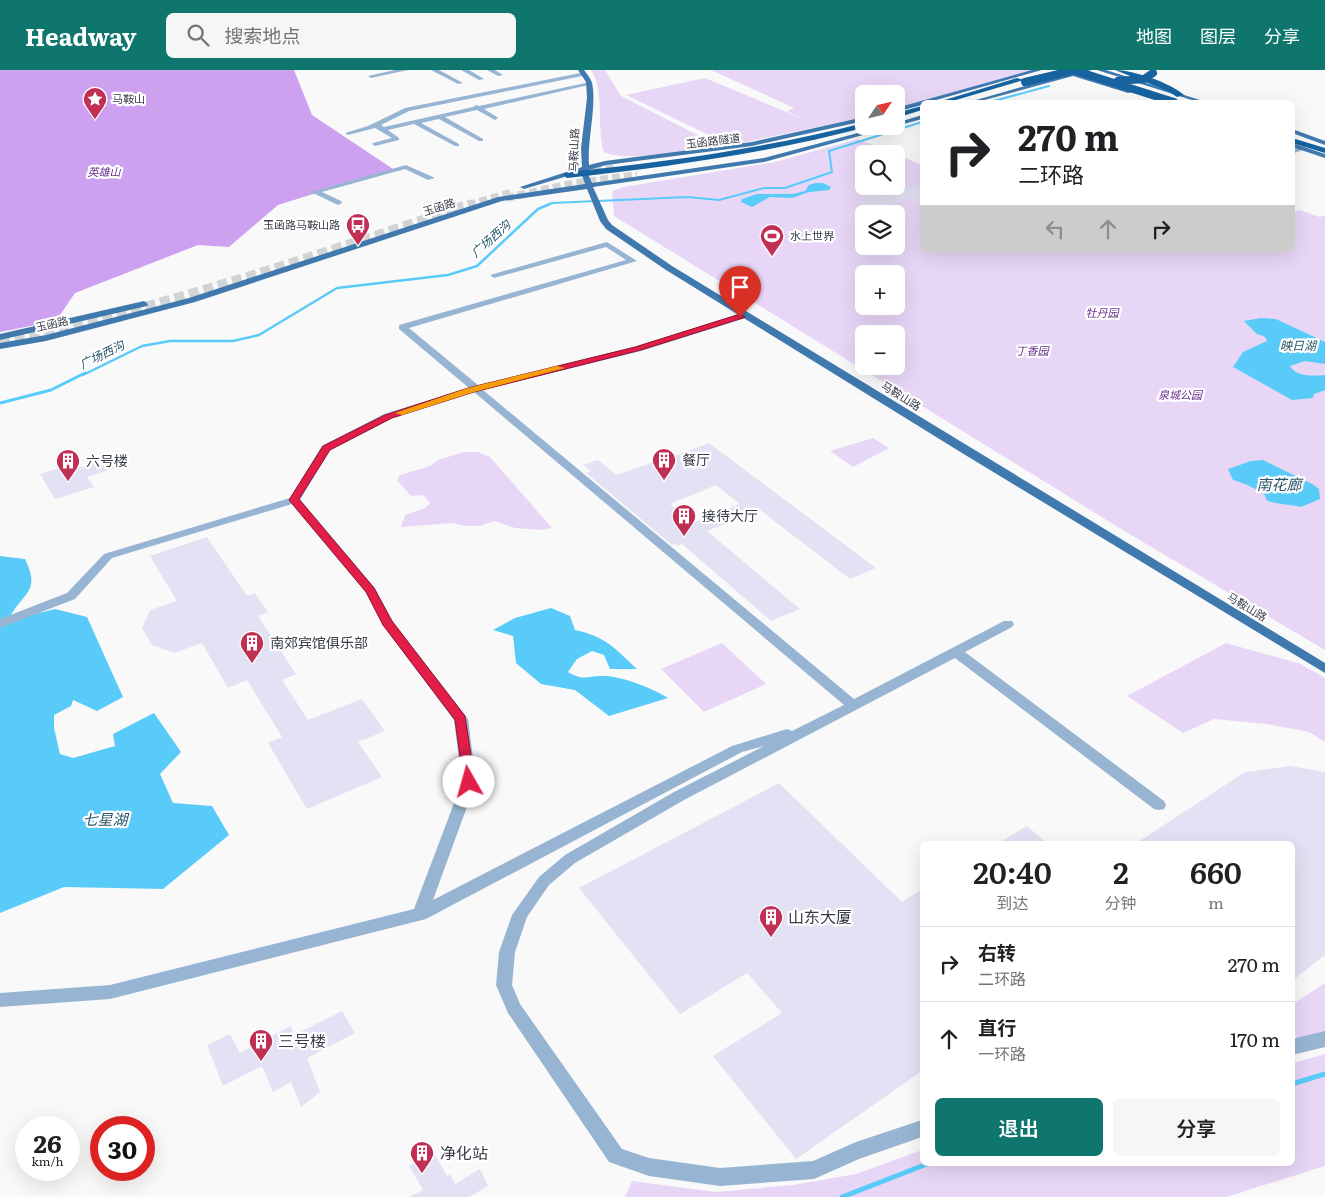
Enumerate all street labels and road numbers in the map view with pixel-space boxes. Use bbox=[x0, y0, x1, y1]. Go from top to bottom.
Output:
street label: 马鞍山路 bbox=[564, 128, 582, 172]
street label: 玉函路隧道 bbox=[685, 129, 741, 151]
street label: 玉函路 bbox=[421, 194, 457, 219]
street label: 玉函路 bbox=[34, 312, 70, 335]
street label: 马鞍山路 bbox=[879, 377, 924, 414]
street label: 马鞍山路 bbox=[1225, 588, 1270, 624]

